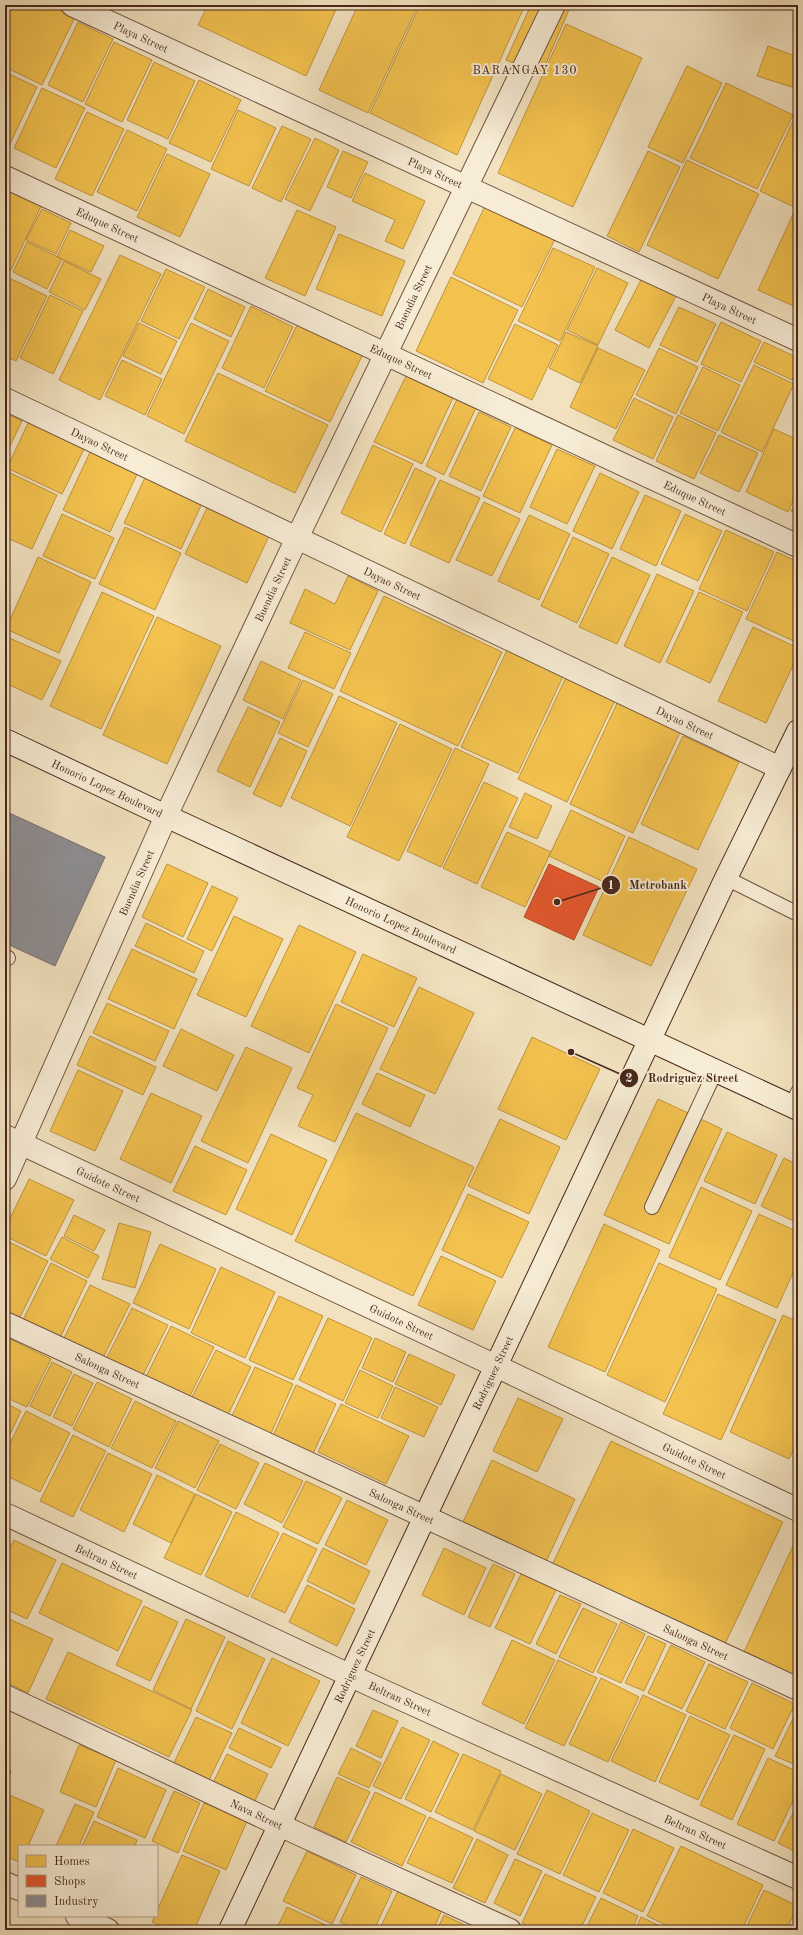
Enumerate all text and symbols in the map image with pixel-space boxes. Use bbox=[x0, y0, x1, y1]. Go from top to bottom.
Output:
street label: Playa Street bbox=[111, 21, 170, 56]
district label: BARANGAY 130 bbox=[473, 65, 577, 77]
street label: Playa Street bbox=[406, 157, 464, 191]
street label: Eduque Street bbox=[74, 207, 140, 245]
street label: Buendia Street bbox=[394, 263, 435, 332]
street label: Playa Street bbox=[700, 292, 758, 327]
street label: Eduque Street bbox=[367, 343, 434, 382]
street label: Dayao Street bbox=[69, 427, 130, 464]
street label: Eduque Street bbox=[661, 480, 728, 519]
street label: Buendia Street bbox=[254, 555, 294, 624]
street label: Dayao Street bbox=[361, 566, 422, 603]
street label: Dayao Street bbox=[654, 706, 715, 743]
street label: Honorio Lopez Boulevard bbox=[49, 759, 164, 821]
street label: Buendia Street bbox=[118, 849, 157, 918]
callout: Metrobank bbox=[601, 873, 695, 897]
text: 1 bbox=[608, 880, 614, 892]
text: Metrobank bbox=[629, 880, 687, 892]
street label: Honorio Lopez Boulevard bbox=[343, 896, 458, 957]
callout: Rodriguez Street bbox=[619, 1066, 746, 1090]
text: 2 bbox=[626, 1073, 633, 1085]
text: Rodriguez Street bbox=[648, 1073, 739, 1085]
street label: Guidote Street bbox=[74, 1166, 141, 1205]
street label: Guidote Street bbox=[367, 1303, 435, 1343]
street label: Rodriguez Street bbox=[472, 1335, 516, 1412]
street label: Salonga Street bbox=[73, 1352, 141, 1392]
street label: Guidote Street bbox=[660, 1442, 727, 1482]
street label: Salonga Street bbox=[367, 1488, 436, 1527]
street label: Beltran Street bbox=[73, 1544, 139, 1582]
street label: Salonga Street bbox=[661, 1624, 730, 1663]
street label: Rodriguez Street bbox=[334, 1628, 378, 1705]
street label: Beltran Street bbox=[366, 1681, 433, 1719]
street label: Nava Street bbox=[228, 1799, 284, 1833]
street label: Beltran Street bbox=[662, 1814, 728, 1852]
legend bbox=[18, 1845, 158, 1917]
text: Homes bbox=[54, 1856, 90, 1868]
text: Shops bbox=[54, 1876, 85, 1888]
text: Industry bbox=[54, 1896, 99, 1908]

